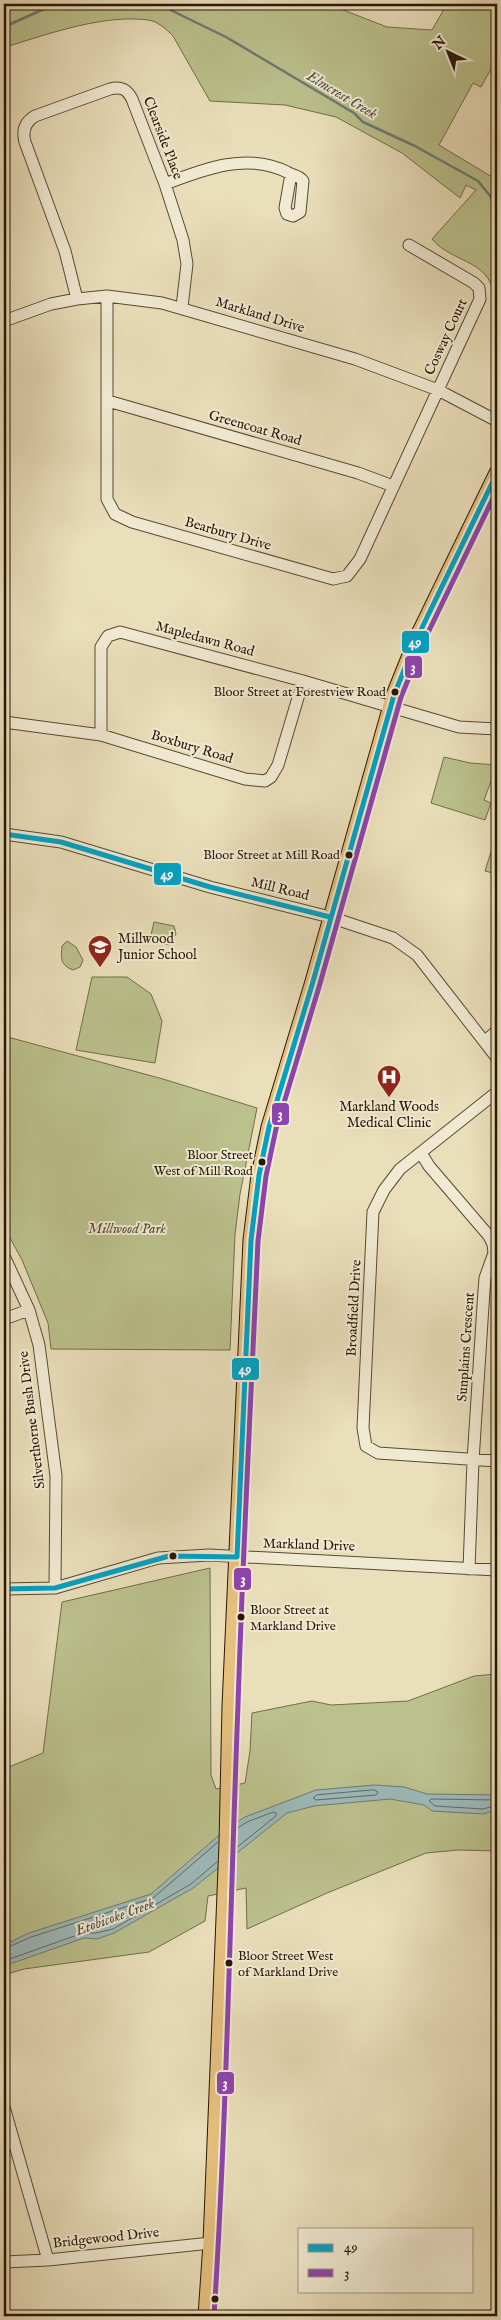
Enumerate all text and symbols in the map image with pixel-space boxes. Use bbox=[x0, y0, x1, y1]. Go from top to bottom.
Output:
north arrow bbox=[424, 28, 474, 78]
text: N bbox=[429, 33, 450, 55]
water label: Elmcrest Creek bbox=[302, 66, 381, 123]
street label: Clearside Place bbox=[139, 94, 187, 183]
street label: Markland Drive bbox=[213, 293, 307, 337]
street label: Cosway Court bbox=[420, 296, 472, 378]
street label: Greencoat Road bbox=[207, 406, 304, 450]
street label: Bearbury Drive bbox=[183, 513, 274, 555]
street label: Mapledawn Road bbox=[154, 617, 257, 661]
line badge: 49 bbox=[401, 630, 430, 654]
text: 49 bbox=[409, 634, 421, 652]
line badge: 3 bbox=[404, 655, 423, 679]
text: 3 bbox=[410, 659, 416, 677]
place label: Bloor Street at Forestview Road bbox=[213, 684, 386, 701]
marker: Bloor Street at Forestview Road bbox=[390, 687, 400, 697]
street label: Boxbury Road bbox=[149, 726, 236, 768]
place label: Bloor Street at Mill Road bbox=[203, 847, 340, 864]
marker: Bloor Street at Mill Road bbox=[344, 850, 354, 860]
line badge: 49 bbox=[153, 862, 182, 886]
text: 49 bbox=[161, 866, 173, 884]
street label: Mill Road bbox=[249, 873, 311, 905]
place label: Millwood Junior School bbox=[116, 930, 197, 964]
school or university icon: Millwood Junior School bbox=[87, 934, 113, 968]
hospital icon: Markland Woods Medical Clinic bbox=[376, 1064, 402, 1098]
place label: Markland Woods Medical Clinic bbox=[339, 1098, 439, 1132]
line badge: 3 bbox=[271, 1102, 290, 1126]
text: 3 bbox=[277, 1106, 283, 1124]
place label: Bloor Street West of Mill Road bbox=[154, 1147, 254, 1180]
marker: Bloor Street West of Mill Road bbox=[257, 1157, 267, 1167]
park label: Millwood Park bbox=[88, 1220, 166, 1238]
street label: Broadfield Drive bbox=[342, 1259, 366, 1357]
street label: Sunplains Crescent bbox=[453, 1292, 479, 1402]
street label: Silverthorne Bush Drive bbox=[15, 1350, 49, 1490]
line badge: 49 bbox=[231, 1357, 260, 1381]
text: 49 bbox=[239, 1361, 251, 1379]
street label: Markland Drive bbox=[263, 1534, 356, 1556]
unlabelled marker bbox=[168, 1551, 178, 1561]
line badge: 3 bbox=[233, 1567, 252, 1591]
text: 3 bbox=[240, 1571, 246, 1589]
place label: Bloor Street at Markland Drive bbox=[250, 1602, 336, 1635]
marker: Bloor Street at Markland Drive bbox=[236, 1612, 246, 1622]
water label: Etobicoke Creek bbox=[72, 1894, 157, 1940]
place label: Bloor Street West of Markland Drive bbox=[238, 1948, 338, 1981]
marker: Bloor Street West of Markland Drive bbox=[224, 1958, 234, 1968]
line badge: 3 bbox=[216, 2071, 235, 2095]
text: 3 bbox=[222, 2075, 228, 2093]
street label: Bridgewood Drive bbox=[52, 2223, 161, 2253]
legend bbox=[298, 2228, 474, 2292]
text: 49 bbox=[344, 2238, 358, 2257]
text: 3 bbox=[344, 2264, 350, 2283]
unlabelled marker bbox=[210, 2294, 220, 2304]

